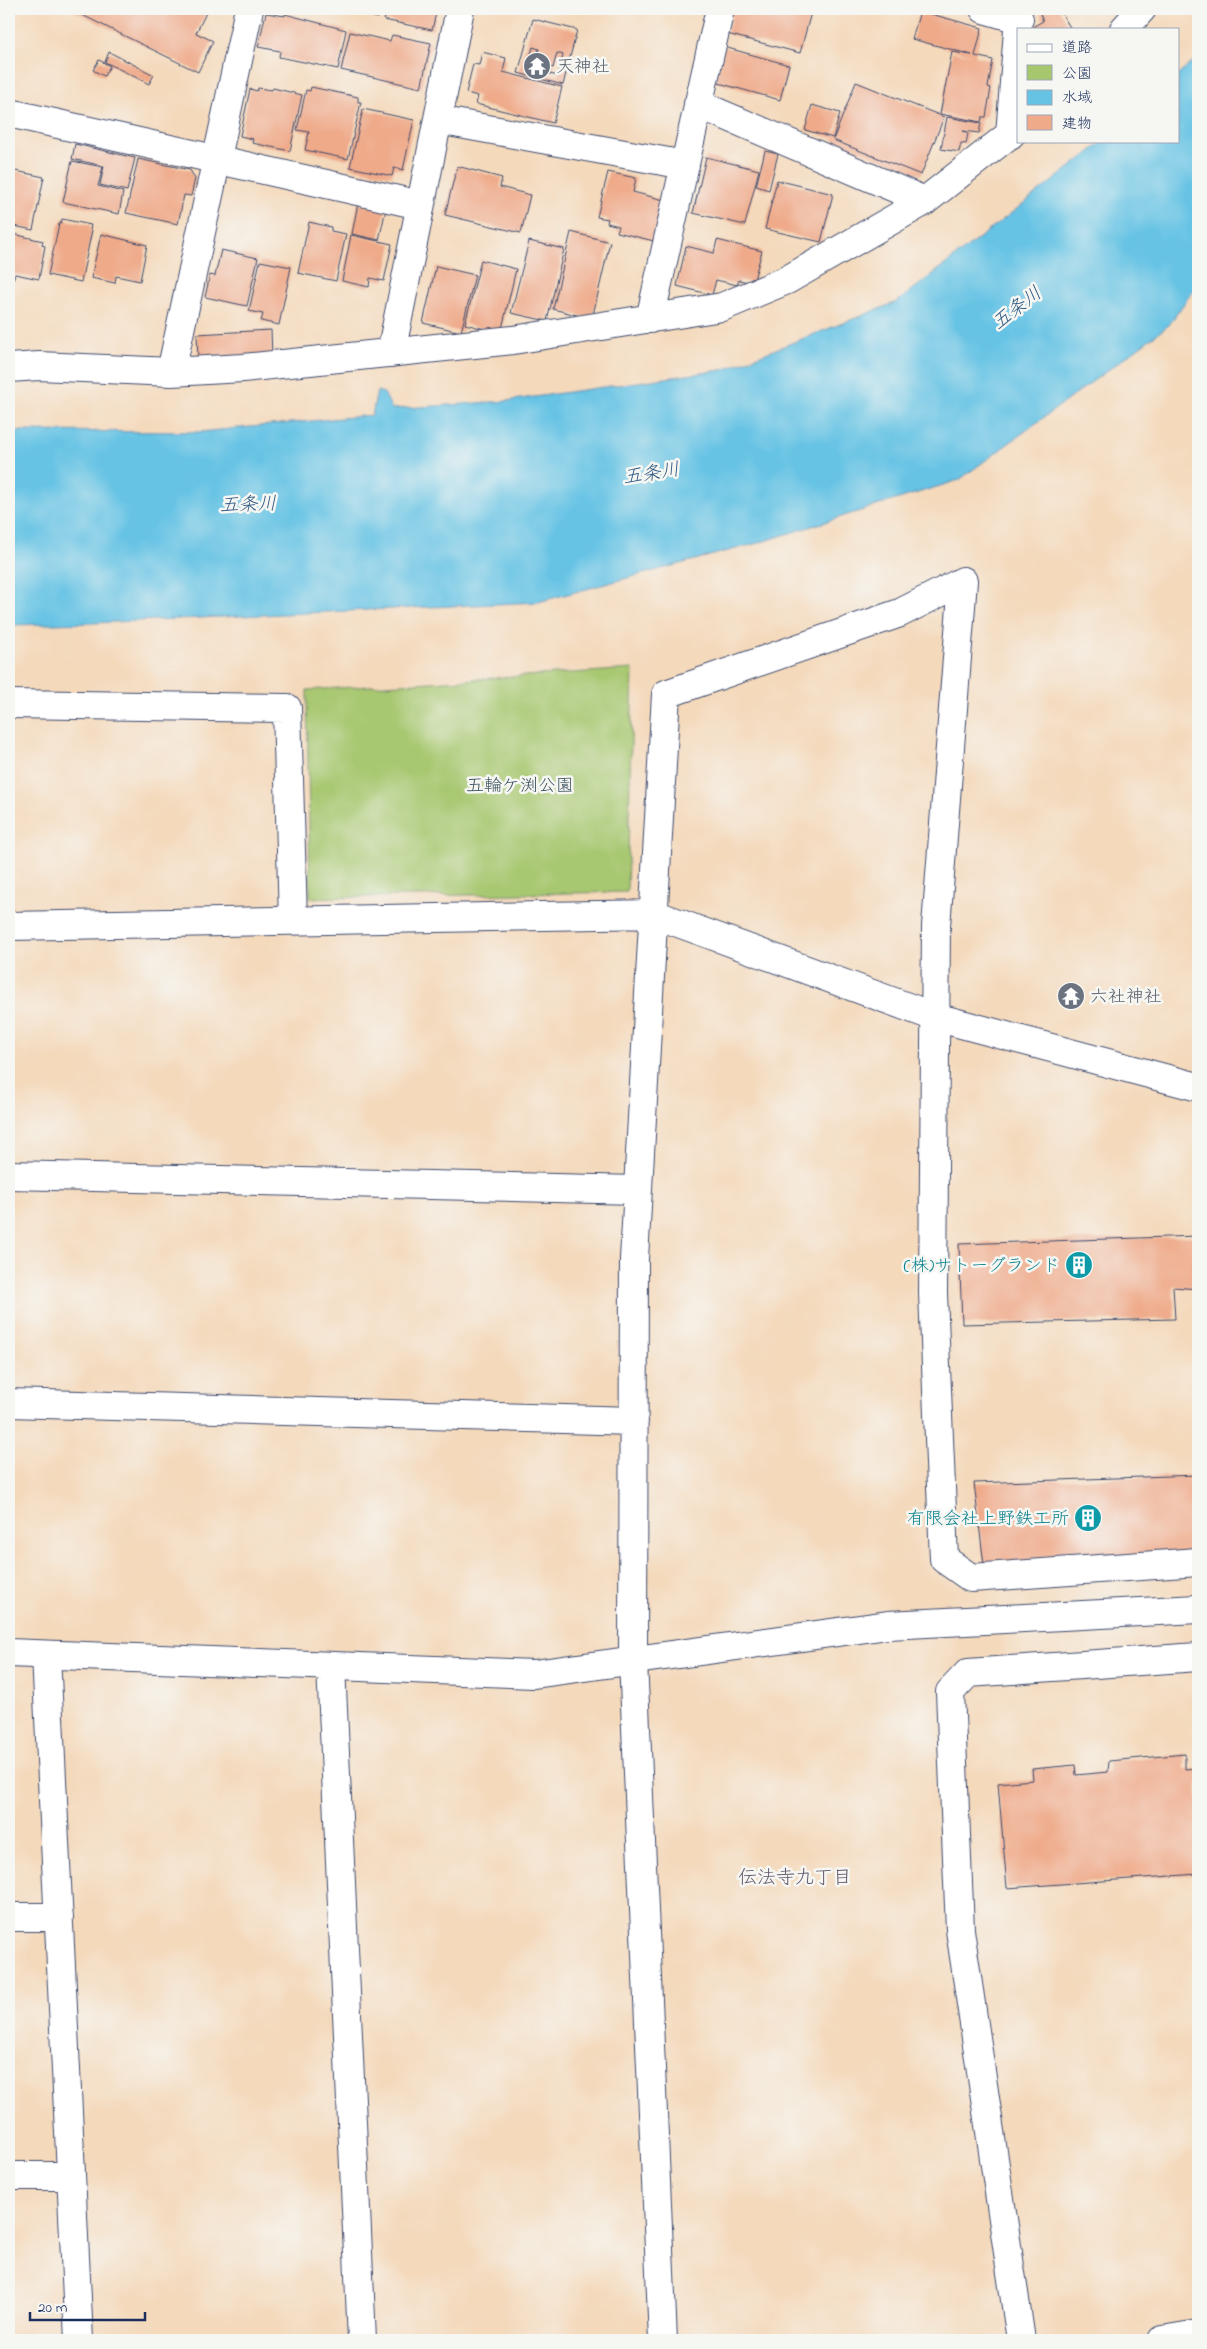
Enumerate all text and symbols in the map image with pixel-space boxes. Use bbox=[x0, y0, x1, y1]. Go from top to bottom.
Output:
legend bbox=[1017, 28, 1180, 142]
text: 道路 bbox=[1062, 37, 1092, 59]
temple icon: 天神社 bbox=[522, 51, 552, 81]
place label: 天神社 bbox=[556, 55, 610, 81]
text: 公園 bbox=[1062, 63, 1092, 85]
text: 水域 bbox=[1062, 87, 1092, 109]
text: 建物 bbox=[1062, 113, 1092, 135]
water label: 五条川 bbox=[987, 281, 1048, 337]
water label: 五条川 bbox=[621, 457, 682, 492]
water label: 五条川 bbox=[219, 491, 277, 520]
park label: 五輪ケ渕公園 bbox=[466, 774, 574, 800]
temple icon: 六社神社 bbox=[1056, 981, 1086, 1011]
place label: 六社神社 bbox=[1090, 985, 1162, 1011]
building icon: (株)サトーグランド bbox=[1064, 1250, 1094, 1280]
place label: (株)サトーグランド bbox=[904, 1254, 1060, 1280]
building icon: 有限会社上野鉄工所 bbox=[1073, 1503, 1103, 1533]
place label: 有限会社上野鉄工所 bbox=[907, 1507, 1069, 1533]
district label: 伝法寺九丁目 bbox=[738, 1865, 852, 1892]
scale bar bbox=[30, 2289, 145, 2321]
text: 20 m bbox=[38, 2297, 68, 2319]

